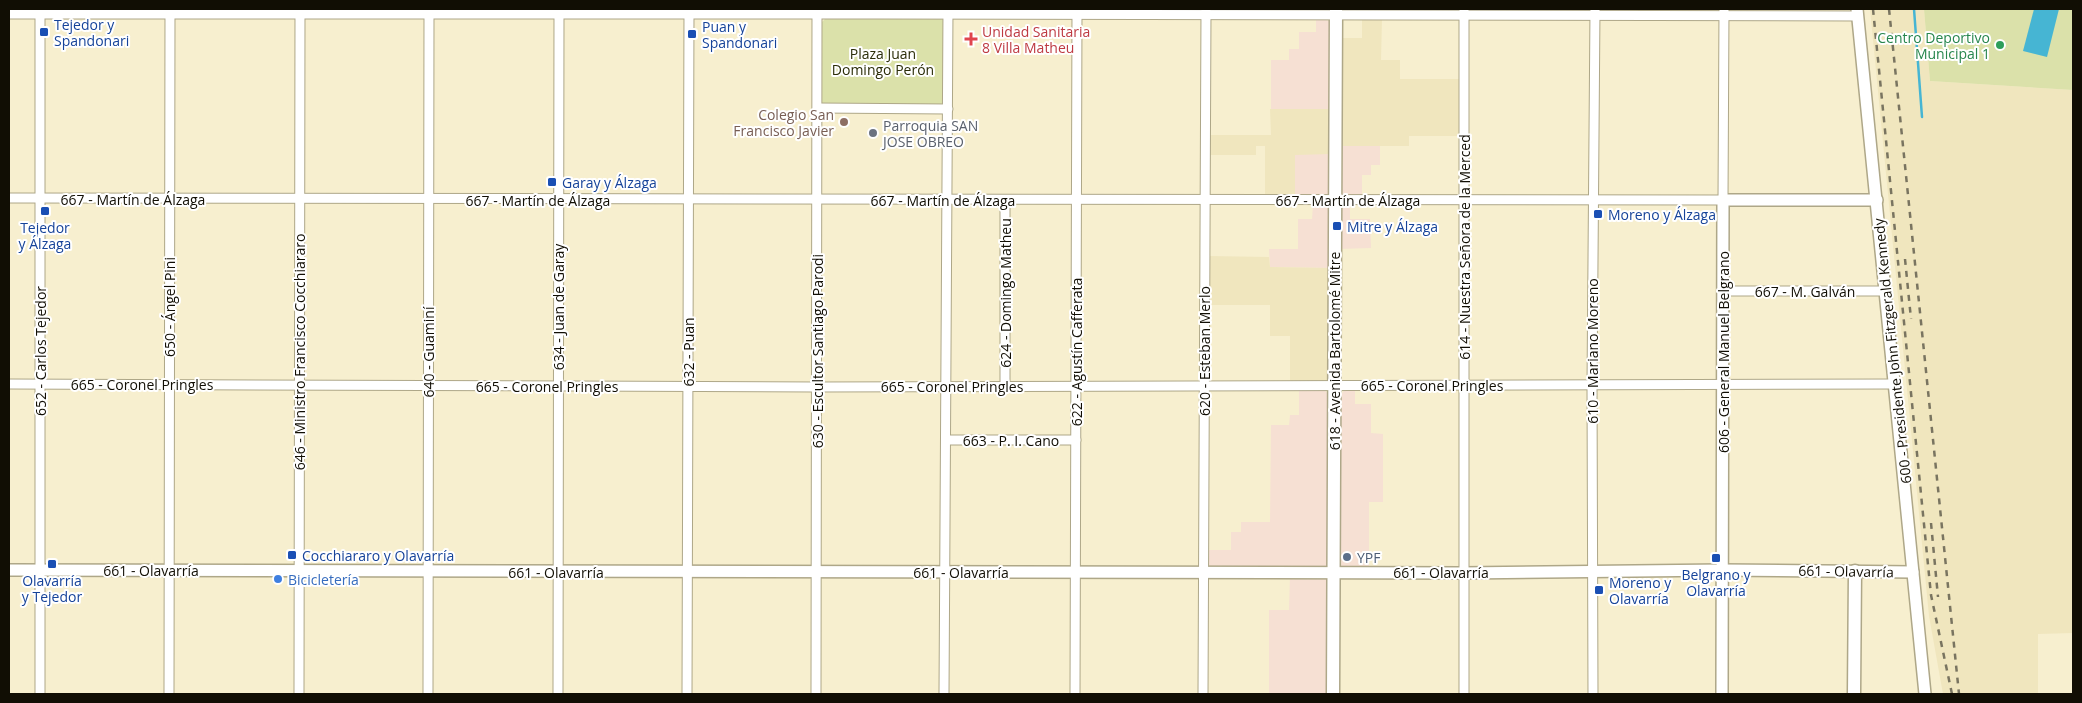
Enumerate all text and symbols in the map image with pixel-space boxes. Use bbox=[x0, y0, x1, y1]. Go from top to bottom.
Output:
place label: Tejedor y Spandonari bbox=[54, 15, 129, 50]
place label: Puan y Spandonari bbox=[702, 17, 777, 52]
place label: Unidad Sanitaria 8 Villa Matheu bbox=[982, 22, 1090, 57]
marker: Tejedor y Spandonari bbox=[38, 26, 50, 38]
marker: Puan y Spandonari bbox=[686, 28, 698, 40]
place label: Centro Deportivo Municipal 1 bbox=[1877, 28, 1990, 63]
marker: Unidad Sanitaria 8 Villa Matheu bbox=[964, 32, 978, 46]
marker: Centro Deportivo Municipal 1 bbox=[1994, 39, 2006, 51]
park label: Plaza Juan Domingo Perón bbox=[832, 44, 934, 79]
place label: Colegio San Francisco Javier bbox=[733, 105, 834, 140]
marker: Colegio San Francisco Javier bbox=[838, 116, 850, 128]
place label: Parroquia SAN JOSE OBREO bbox=[881, 116, 978, 151]
marker: Parroquia SAN JOSE OBREO bbox=[867, 127, 879, 139]
street label: 614 - Nuestra Señora de la Merced bbox=[1455, 134, 1474, 360]
place label: Garay y Álzaga bbox=[562, 173, 657, 192]
marker: Garay y Álzaga bbox=[546, 176, 558, 188]
street label: 667 - Martín de Álzaga bbox=[61, 190, 205, 209]
street label: 667 - Martín de Álzaga bbox=[466, 191, 610, 210]
street label: 667 - Martín de Álzaga bbox=[871, 191, 1015, 210]
street label: 667 - Martín de Álzaga bbox=[1276, 191, 1420, 210]
marker: Tejedor y Álzaga bbox=[39, 205, 51, 217]
place label: Moreno y Álzaga bbox=[1608, 205, 1716, 224]
marker: Moreno y Álzaga bbox=[1592, 208, 1604, 220]
street label: 600 - Presidente John Fitzgerald Kennedy bbox=[1869, 216, 1915, 485]
place label: Mitre y Álzaga bbox=[1347, 217, 1438, 236]
place label: Tejedor y Álzaga bbox=[19, 218, 71, 253]
street label: 624 - Domingo Matheu bbox=[996, 218, 1015, 368]
marker: Mitre y Álzaga bbox=[1331, 220, 1343, 232]
street label: 646 - Ministro Francisco Cocchiararo bbox=[290, 234, 309, 470]
street label: 634 - Juan de Garay bbox=[549, 243, 568, 370]
street label: 606 - General Manuel Belgrano bbox=[1714, 251, 1733, 453]
street label: 618 - Avenida Bartolomé Mitre bbox=[1325, 252, 1344, 450]
street label: 630 - Escultor Santiago Parodi bbox=[808, 254, 827, 448]
street label: 650 - Ángel Pini bbox=[160, 257, 179, 357]
street label: 622 - Agustín Cafferata bbox=[1067, 278, 1086, 426]
street label: 610 - Mariano Moreno bbox=[1583, 278, 1602, 424]
street label: 667 - M. Galván bbox=[1755, 282, 1855, 301]
street label: 652 - Carlos Tejedor bbox=[31, 286, 50, 416]
street label: 620 - Esteban Merlo bbox=[1195, 286, 1214, 416]
street label: 640 - Guaminí bbox=[419, 306, 438, 397]
street label: 632 - Puan bbox=[679, 317, 698, 387]
street label: 665 - Coronel Pringles bbox=[71, 375, 214, 394]
street label: 665 - Coronel Pringles bbox=[1361, 376, 1504, 395]
street label: 665 - Coronel Pringles bbox=[476, 377, 619, 396]
street label: 665 - Coronel Pringles bbox=[881, 377, 1024, 396]
street label: 663 - P. I. Cano bbox=[963, 431, 1059, 450]
place label: Cocchiararo y Olavarría bbox=[302, 546, 454, 565]
place label: YPF bbox=[1357, 548, 1380, 567]
marker: Cocchiararo y Olavarría bbox=[286, 549, 298, 561]
marker: YPF bbox=[1341, 551, 1353, 563]
marker: Belgrano y Olavarría bbox=[1710, 552, 1722, 564]
marker: Olavarría y Tejedor bbox=[46, 558, 58, 570]
street label: 661 - Olavarría bbox=[103, 561, 199, 580]
street label: 661 - Olavarría bbox=[1798, 561, 1894, 581]
street label: 661 - Olavarría bbox=[508, 563, 604, 582]
street label: 661 - Olavarría bbox=[913, 563, 1009, 582]
street label: 661 - Olavarría bbox=[1393, 563, 1489, 582]
place label: Belgrano y Olavarría bbox=[1681, 565, 1752, 600]
place label: Bicicletería bbox=[288, 570, 359, 589]
place label: Olavarría y Tejedor bbox=[22, 571, 82, 606]
marker: Bicicletería bbox=[272, 573, 284, 585]
place label: Moreno y Olavarría bbox=[1609, 573, 1672, 608]
marker: Moreno y Olavarría bbox=[1593, 584, 1605, 596]

